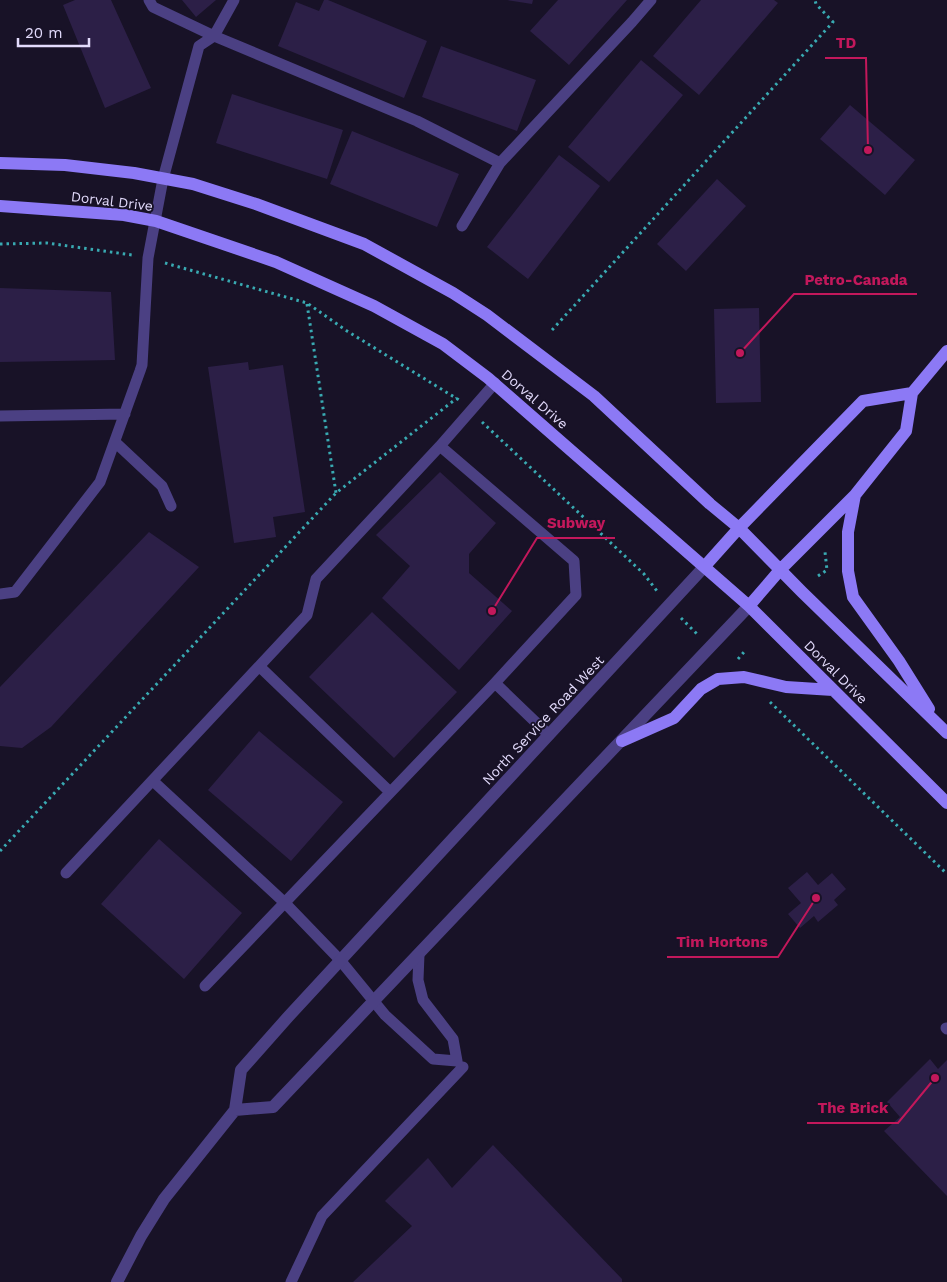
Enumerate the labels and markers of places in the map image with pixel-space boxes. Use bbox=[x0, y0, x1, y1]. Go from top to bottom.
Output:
callout: TD bbox=[825, 28, 866, 58]
callout: Petro-Canada bbox=[794, 264, 917, 294]
callout: Subway bbox=[537, 508, 615, 538]
callout: Tim Hortons bbox=[667, 927, 778, 957]
callout: The Brick bbox=[807, 1093, 898, 1123]

